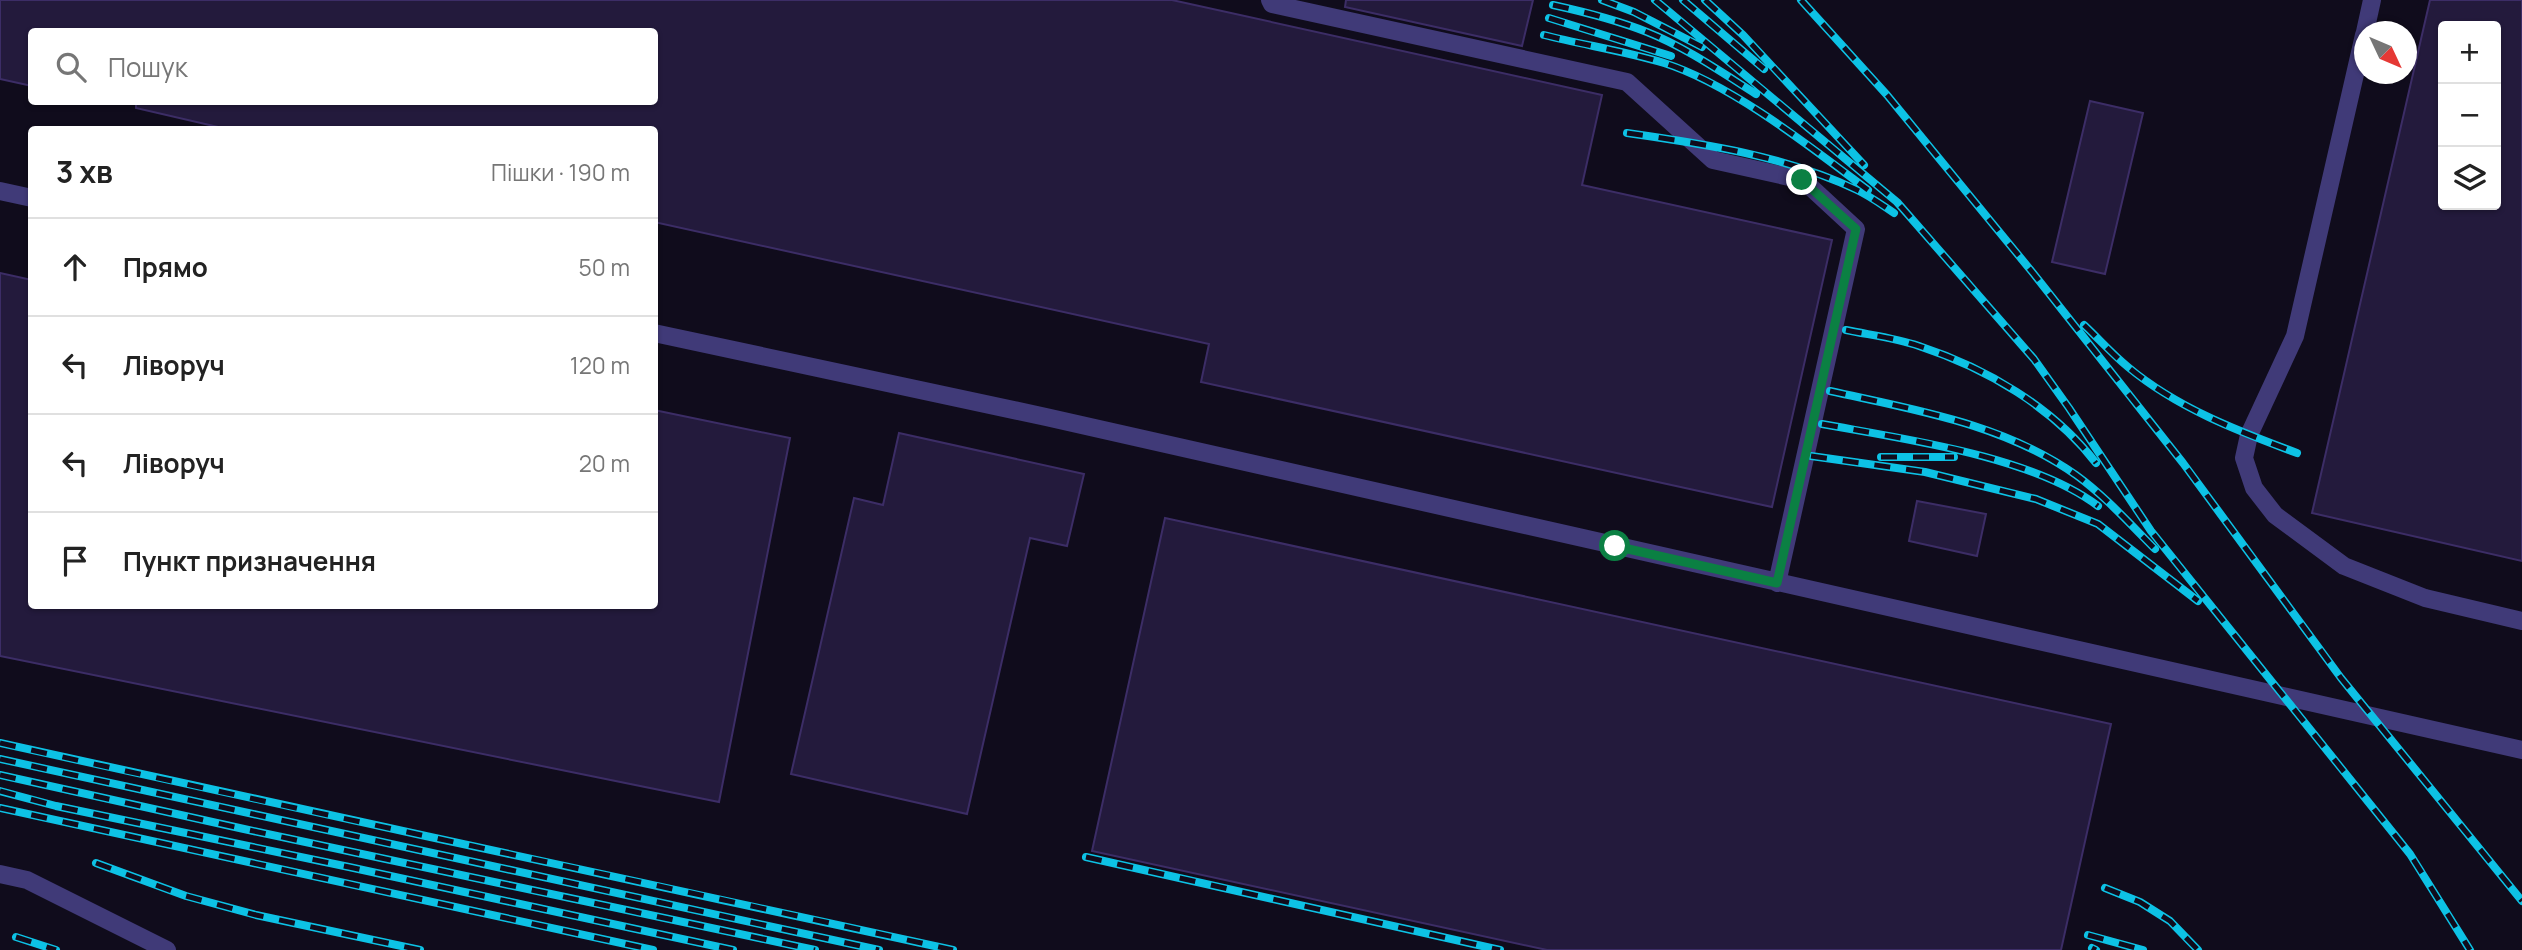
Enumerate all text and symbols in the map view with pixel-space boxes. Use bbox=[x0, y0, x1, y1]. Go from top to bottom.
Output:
north arrow bbox=[2354, 21, 2417, 84]
map controls bbox=[2438, 21, 2501, 210]
button: + bbox=[2438, 21, 2501, 84]
search box bbox=[28, 28, 658, 105]
icon: search bbox=[52, 48, 90, 86]
text: Пошук bbox=[108, 49, 188, 85]
button: − bbox=[2438, 84, 2501, 147]
button: layers bbox=[2438, 147, 2501, 210]
text: 3 хв bbox=[56, 151, 113, 192]
text: Пішки · 190 m bbox=[491, 156, 630, 188]
route end bbox=[1786, 164, 1817, 195]
icon: ahead bbox=[56, 248, 94, 286]
text: Прямо bbox=[123, 249, 208, 285]
text: 50 m bbox=[579, 251, 630, 283]
icon: left bbox=[56, 346, 94, 384]
text: Ліворуч bbox=[123, 347, 225, 383]
text: 120 m bbox=[570, 349, 630, 381]
icon: left bbox=[56, 444, 94, 482]
text: Ліворуч bbox=[123, 445, 225, 481]
text: 20 m bbox=[579, 447, 630, 479]
route start bbox=[1599, 530, 1630, 561]
icon: arrive bbox=[56, 542, 94, 580]
text: Пункт призначення bbox=[123, 543, 376, 579]

